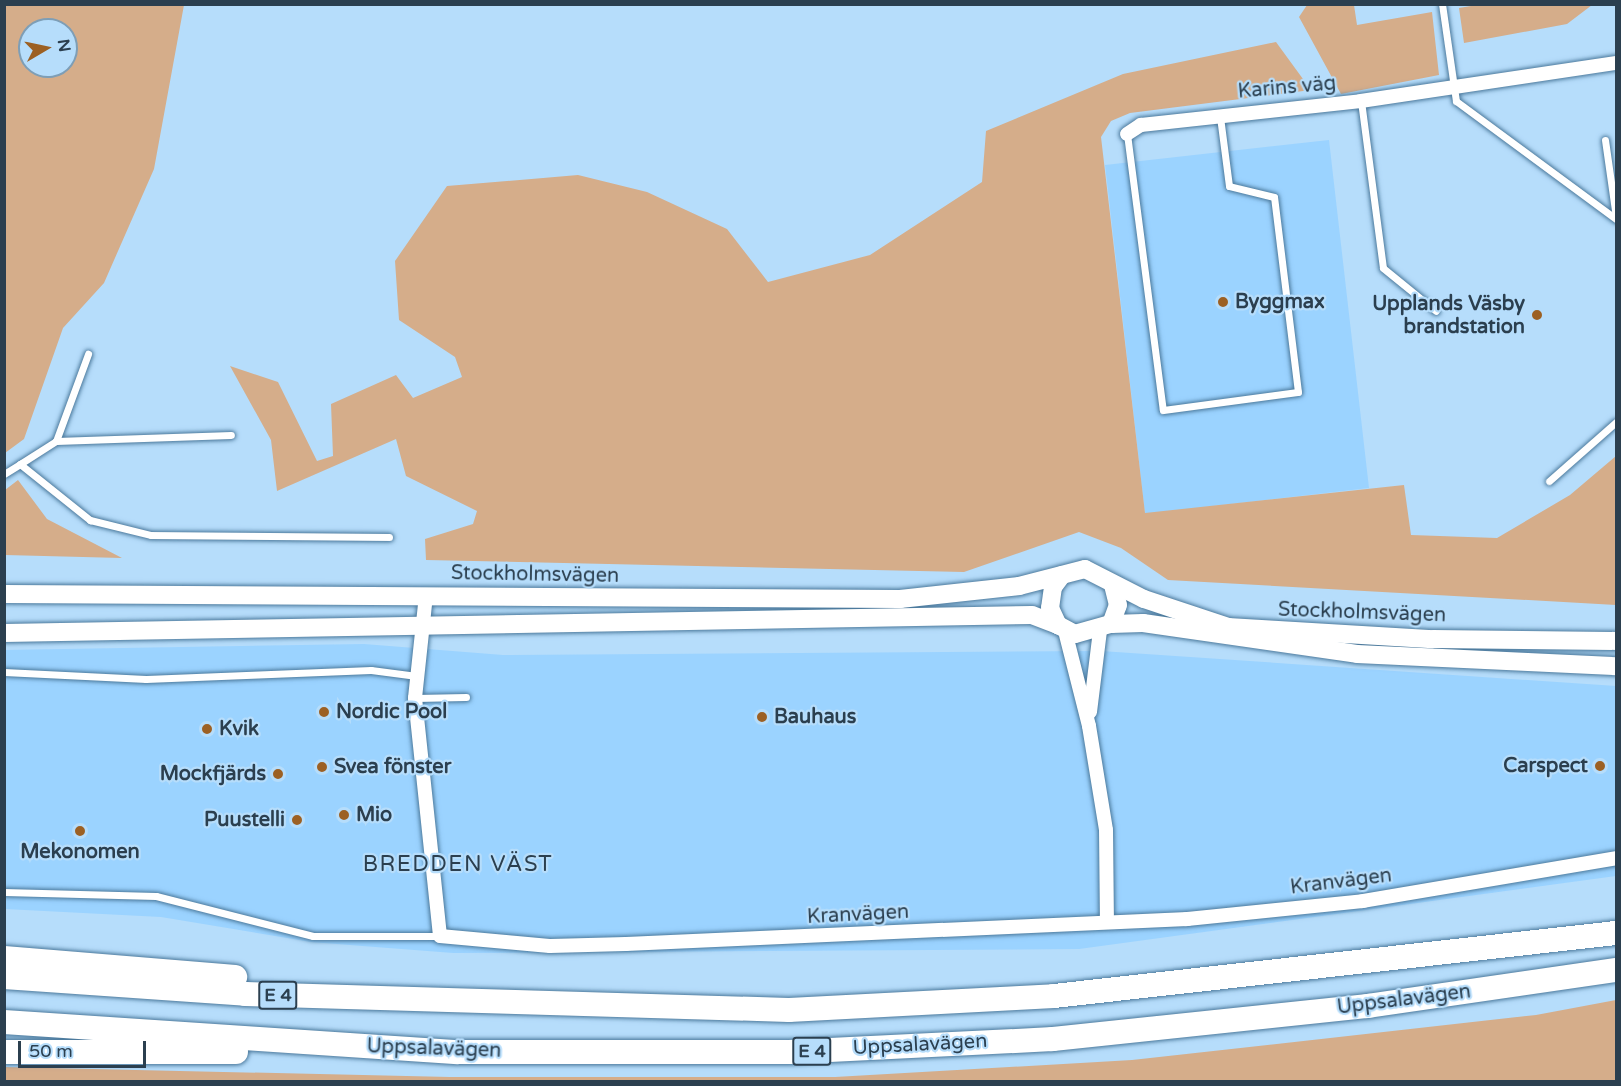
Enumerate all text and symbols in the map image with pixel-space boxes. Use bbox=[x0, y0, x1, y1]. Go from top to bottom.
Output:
north arrow bbox=[18, 18, 78, 78]
text: N bbox=[53, 38, 75, 53]
street label: Karins väg bbox=[1237, 72, 1337, 104]
place label: Byggmax bbox=[1235, 290, 1325, 314]
place label: Upplands Väsby brandstation bbox=[1372, 292, 1525, 339]
marker: Byggmax bbox=[1216, 295, 1230, 309]
marker: Upplands Väsby brandstation bbox=[1530, 308, 1544, 322]
street label: Stockholmsvägen bbox=[451, 562, 619, 588]
street label: Stockholmsvägen bbox=[1278, 598, 1446, 628]
place label: Nordic Pool bbox=[336, 700, 447, 724]
marker: Nordic Pool bbox=[317, 705, 331, 719]
place label: Bauhaus bbox=[774, 705, 856, 729]
marker: Bauhaus bbox=[755, 710, 769, 724]
place label: Kvik bbox=[219, 717, 259, 741]
marker: Kvik bbox=[200, 722, 214, 736]
place label: Carspect bbox=[1503, 754, 1588, 778]
place label: Svea fönster bbox=[334, 755, 451, 779]
marker: Carspect bbox=[1593, 759, 1607, 773]
marker: Svea fönster bbox=[315, 760, 329, 774]
place label: Mockfjärds bbox=[160, 762, 266, 786]
marker: Mockfjärds bbox=[271, 767, 285, 781]
place label: Mio bbox=[356, 803, 392, 827]
place label: Puustelli bbox=[204, 808, 285, 832]
marker: Mio bbox=[337, 808, 351, 822]
marker: Puustelli bbox=[290, 813, 304, 827]
marker: Mekonomen bbox=[73, 824, 87, 838]
place label: Mekonomen bbox=[20, 840, 140, 864]
district label: BREDDEN VÄST bbox=[363, 852, 553, 878]
street label: Kranvägen bbox=[1289, 864, 1393, 900]
street label: Kranvägen bbox=[806, 900, 910, 930]
road number: E 4 bbox=[257, 980, 299, 1010]
street label: Uppsalavägen bbox=[1336, 980, 1472, 1020]
scale bar bbox=[21, 1029, 148, 1067]
street label: Uppsalavägen bbox=[852, 1029, 988, 1061]
street label: Uppsalavägen bbox=[366, 1035, 502, 1063]
road number: E 4 bbox=[791, 1036, 833, 1066]
text: 50 m bbox=[29, 1040, 73, 1062]

